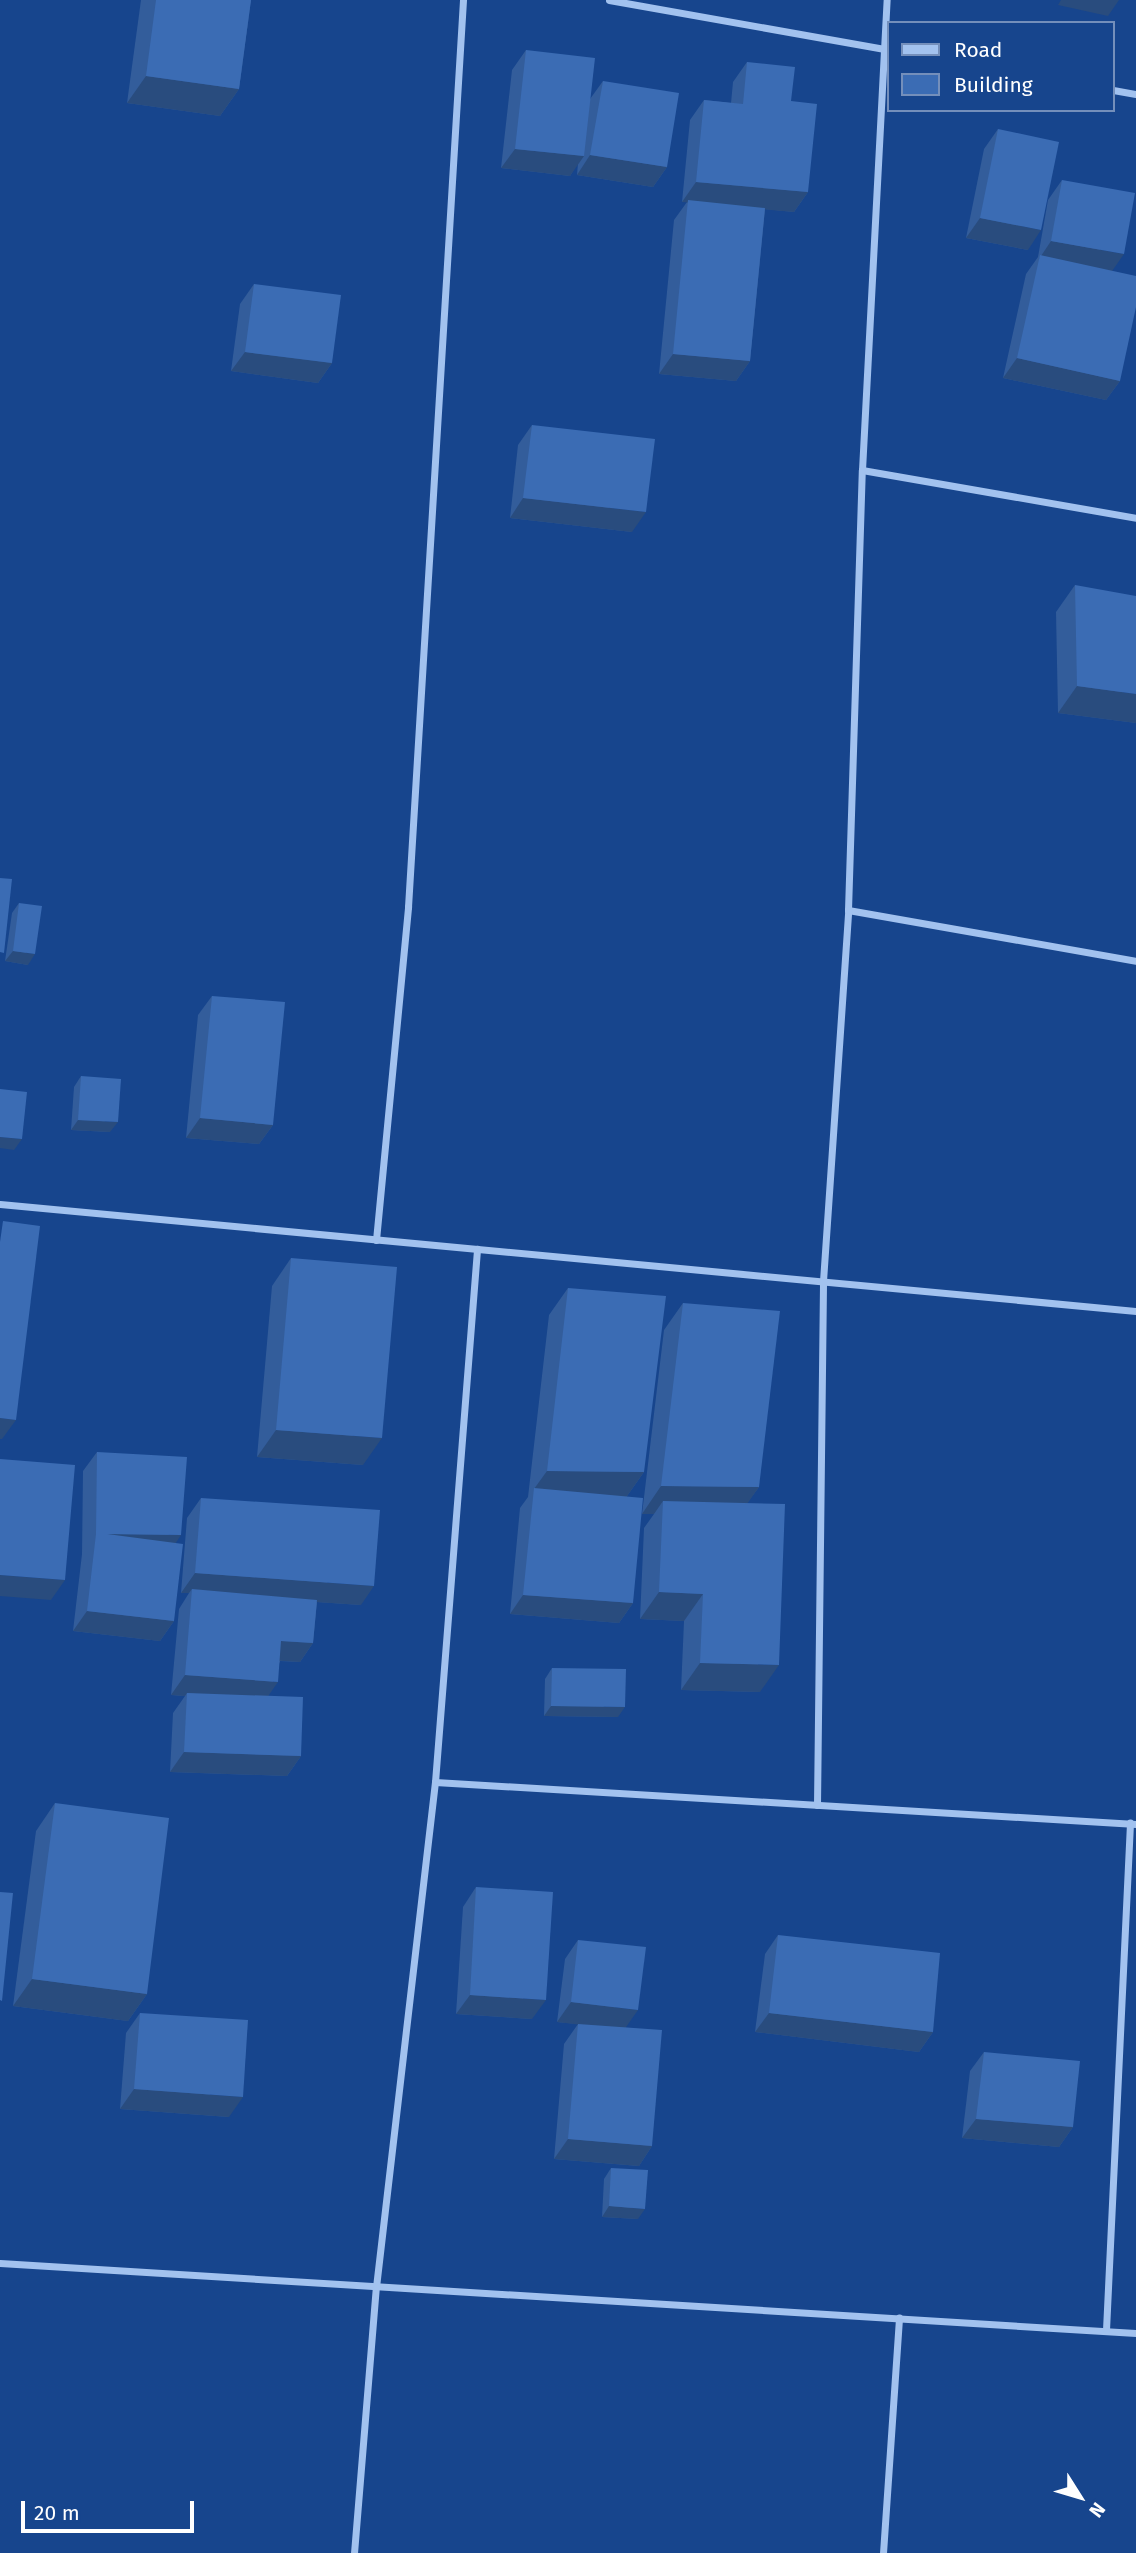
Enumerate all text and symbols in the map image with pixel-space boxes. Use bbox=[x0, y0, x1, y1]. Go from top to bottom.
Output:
legend bbox=[888, 21, 1115, 112]
text: Road bbox=[954, 37, 1002, 63]
text: Building bbox=[954, 72, 1033, 98]
north arrow bbox=[1045, 2462, 1115, 2532]
scale bar bbox=[24, 2486, 198, 2530]
text: N bbox=[1084, 2498, 1110, 2522]
text: 20 m bbox=[34, 2500, 80, 2526]

